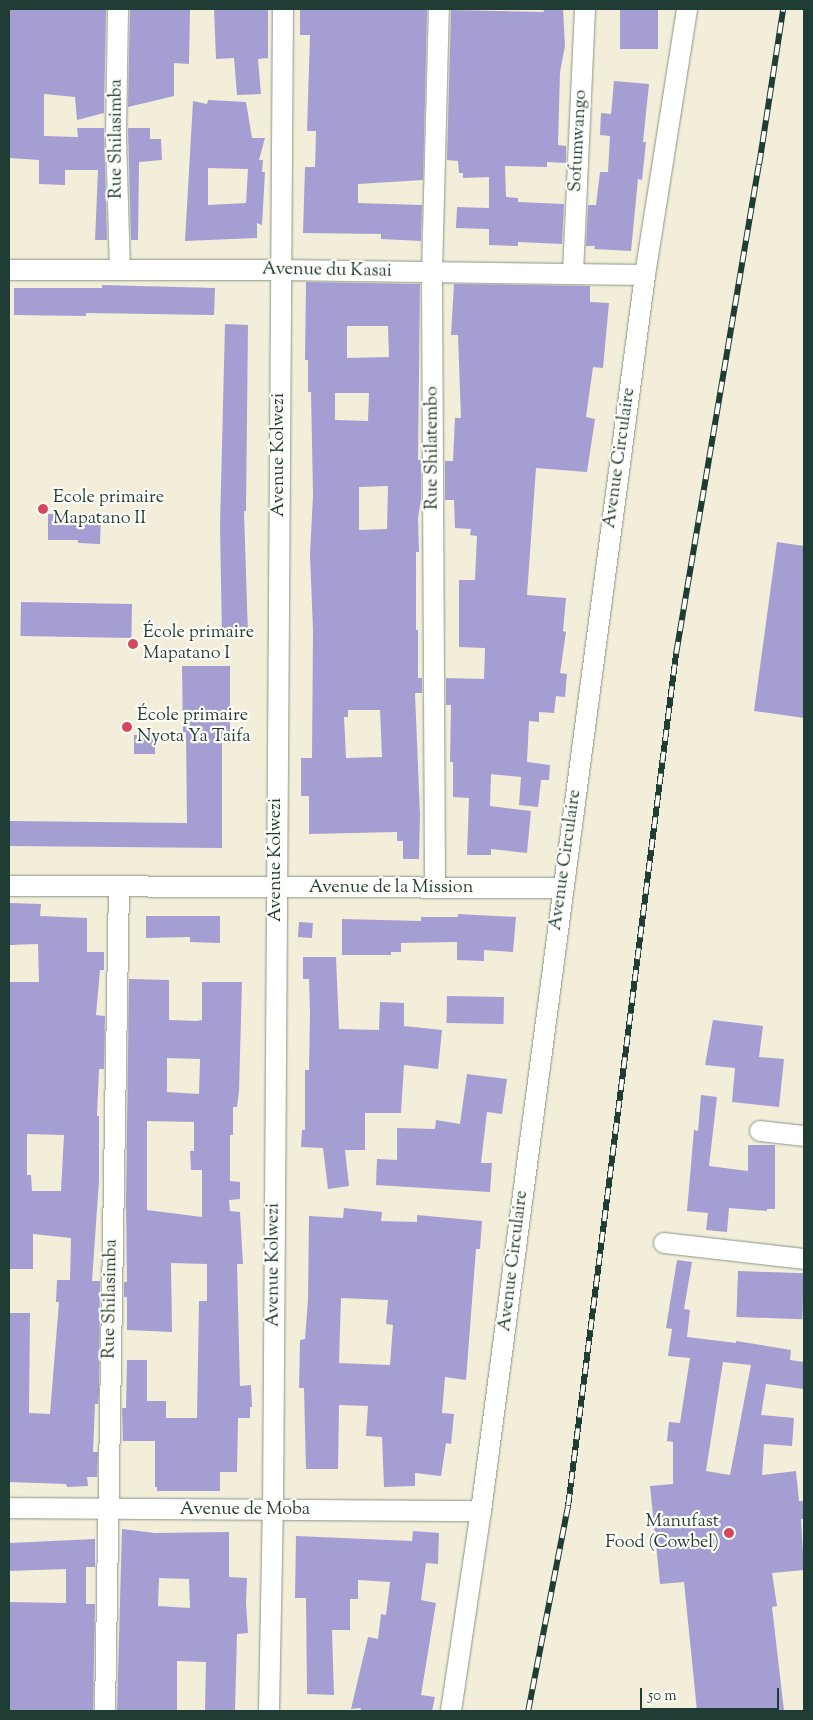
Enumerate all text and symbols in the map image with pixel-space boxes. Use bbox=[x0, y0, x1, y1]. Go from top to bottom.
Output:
street label: Rue Shilasimba bbox=[106, 79, 128, 199]
street label: Sofumwango bbox=[566, 89, 592, 193]
street label: Avenue du Kasai bbox=[262, 259, 392, 283]
street label: Rue Shilatembo bbox=[422, 386, 444, 510]
street label: Avenue Circulaire bbox=[599, 386, 641, 530]
street label: Avenue Kolwezi bbox=[268, 393, 290, 517]
place label: Ecole primaire Mapatano II bbox=[53, 488, 164, 530]
marker: Ecole primaire Mapatano II bbox=[37, 503, 49, 515]
place label: École primaire Mapatano I bbox=[143, 623, 254, 666]
marker: École primaire Mapatano I bbox=[127, 638, 139, 650]
place label: École primaire Nyota Ya Taifa bbox=[137, 706, 251, 749]
marker: École primaire Nyota Ya Taifa bbox=[121, 721, 133, 733]
street label: Avenue Circulaire bbox=[545, 788, 587, 932]
street label: Avenue Kolwezi bbox=[265, 798, 287, 922]
street label: Avenue de la Mission bbox=[309, 877, 473, 899]
street label: Avenue Circulaire bbox=[495, 1189, 533, 1333]
street label: Avenue Kolwezi bbox=[263, 1203, 285, 1327]
street label: Rue Shilasimba bbox=[99, 1239, 123, 1359]
street label: Avenue de Moba bbox=[180, 1499, 310, 1521]
place label: Manufast Food (Cowbel) bbox=[605, 1512, 719, 1555]
marker: Manufast Food (Cowbel) bbox=[723, 1527, 735, 1539]
scale bar bbox=[643, 1678, 782, 1710]
text: 50 m bbox=[648, 1686, 677, 1707]

